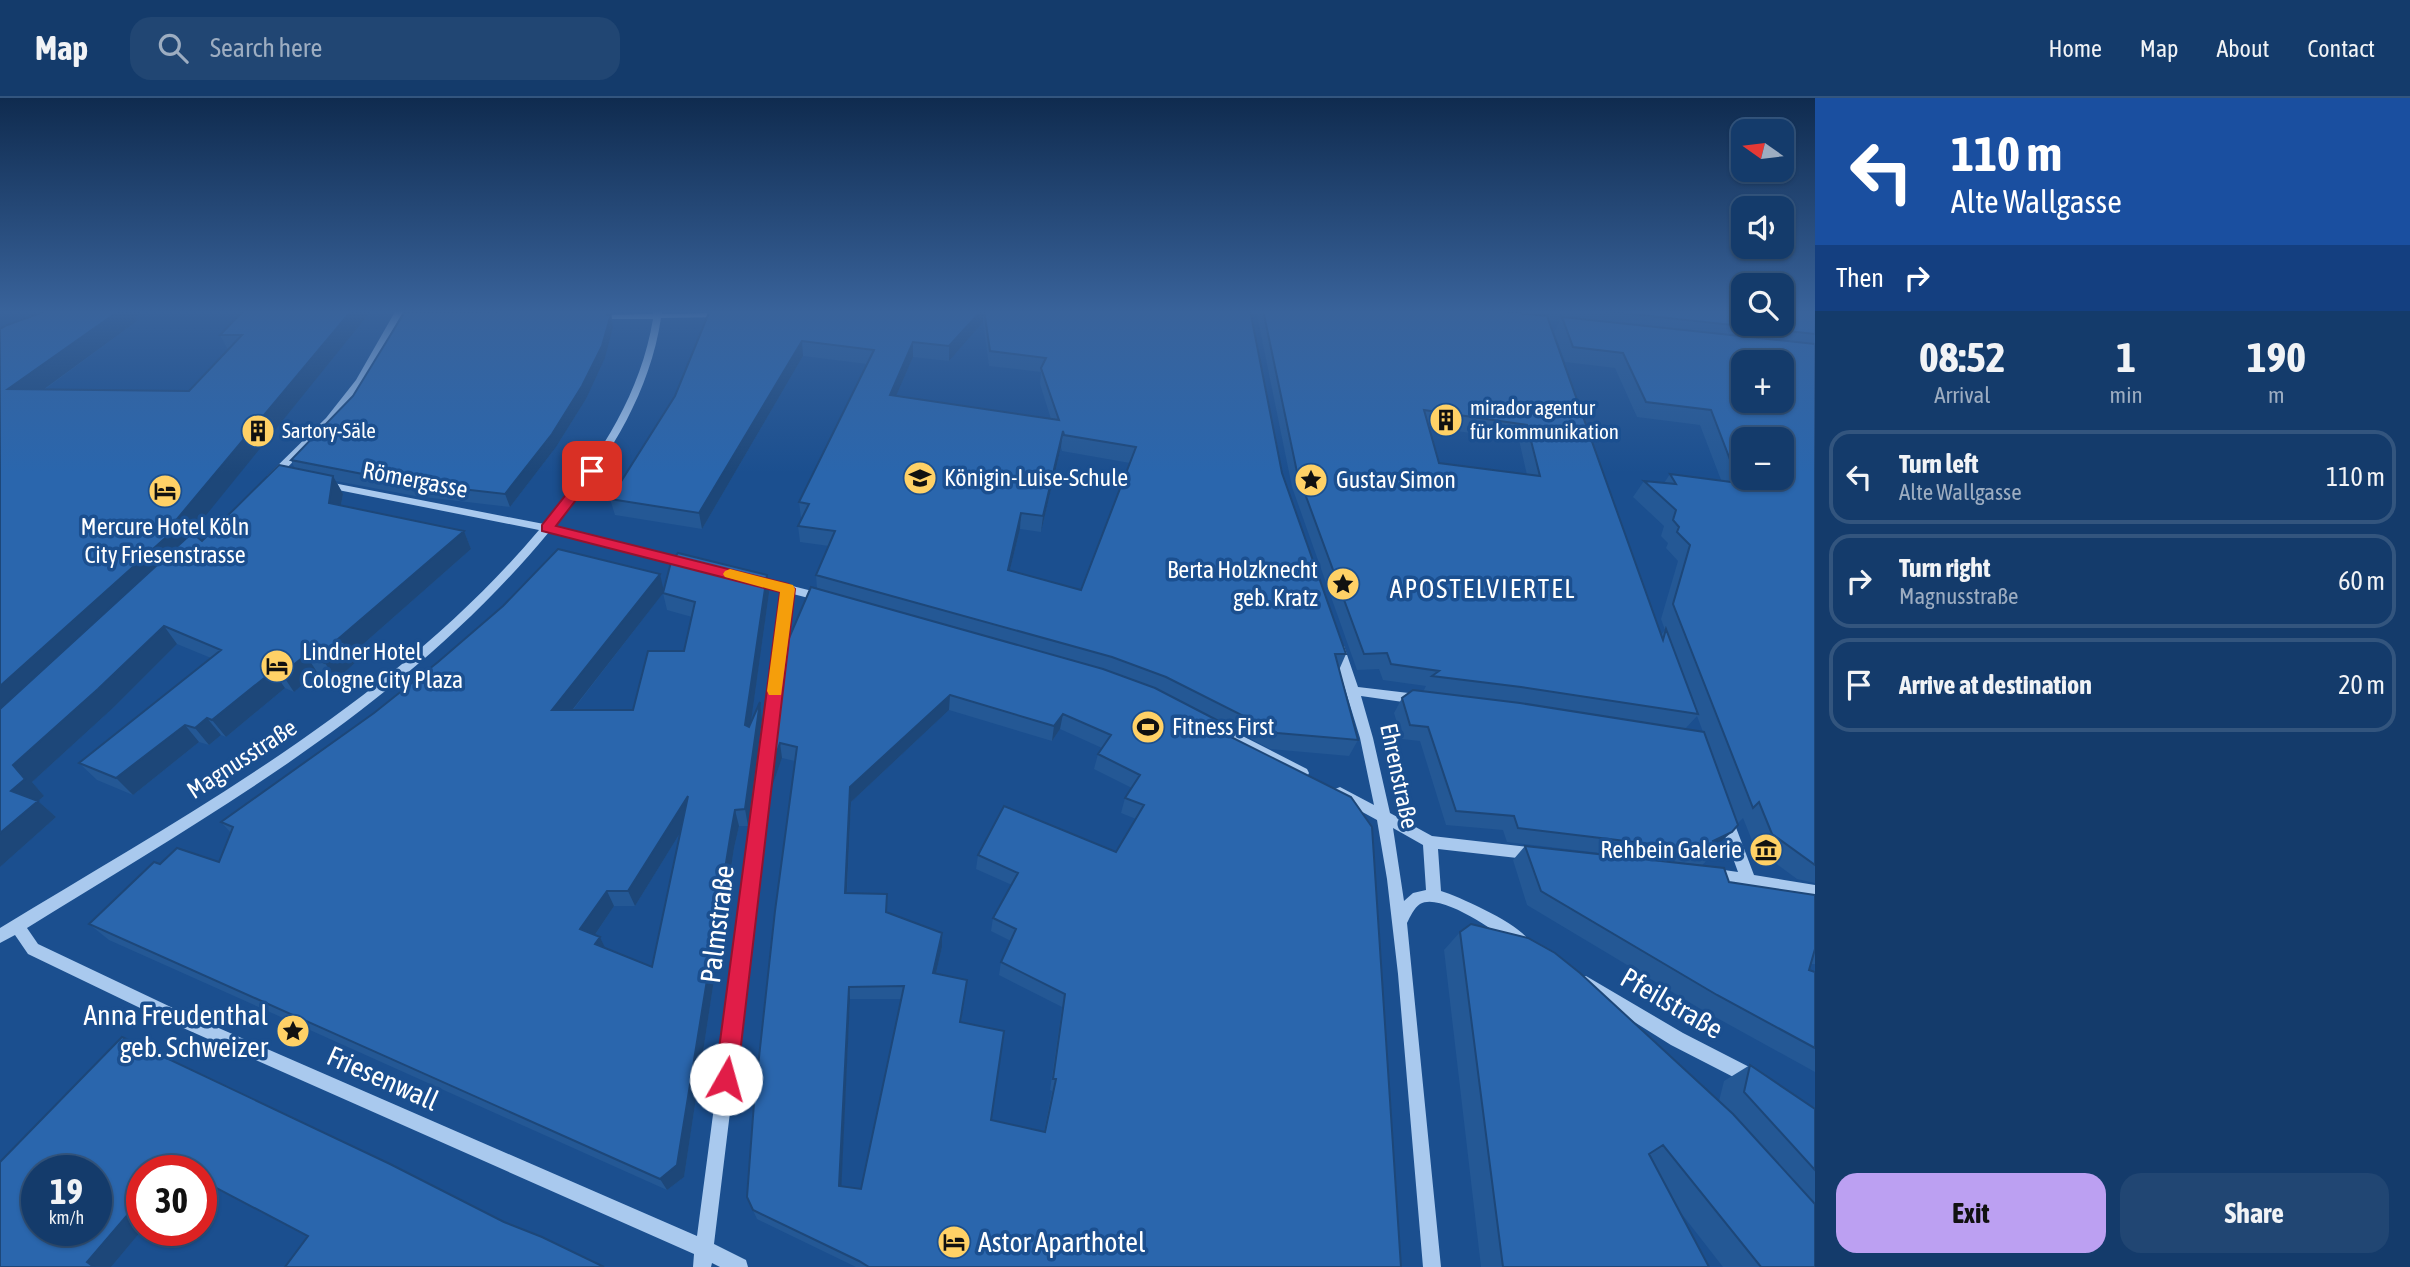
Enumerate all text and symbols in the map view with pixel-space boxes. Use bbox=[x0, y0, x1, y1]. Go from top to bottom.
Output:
search box bbox=[130, 17, 620, 80]
text: Map bbox=[35, 29, 88, 67]
icon: search bbox=[154, 29, 192, 67]
text: Search here bbox=[210, 33, 322, 63]
text: Home bbox=[2048, 35, 2102, 62]
text: Map bbox=[2140, 35, 2178, 62]
text: About bbox=[2216, 35, 2269, 62]
text: Contact bbox=[2307, 35, 2375, 62]
north arrow bbox=[1731, 119, 1794, 182]
map controls bbox=[1731, 119, 1794, 490]
text: 110 m bbox=[1951, 125, 2062, 181]
icon: left bbox=[1836, 126, 1927, 217]
text: Alte Wallgasse bbox=[1951, 183, 2122, 220]
button: sound bbox=[1731, 196, 1794, 259]
icon: right bbox=[1898, 259, 1936, 297]
text: Then bbox=[1836, 263, 1884, 293]
button: search bbox=[1731, 273, 1794, 336]
text: 08:52 bbox=[1919, 333, 2006, 381]
text: 1 bbox=[2116, 333, 2136, 381]
text: 190 bbox=[2247, 333, 2306, 381]
button: + bbox=[1731, 350, 1794, 413]
text: Arrival bbox=[1934, 382, 1990, 408]
text: min bbox=[2110, 382, 2143, 408]
text: m bbox=[2268, 382, 2285, 408]
place label: mirador agentur für kommunikation bbox=[1470, 395, 1619, 443]
building icon: mirador agentur für kommunikation bbox=[1427, 401, 1465, 439]
building icon: Sartory-Säle bbox=[239, 412, 277, 450]
place label: Sartory-Säle bbox=[282, 418, 376, 442]
button: − bbox=[1731, 427, 1794, 490]
pin bbox=[562, 441, 622, 501]
text: Turn left bbox=[1899, 449, 1979, 479]
icon: arrive bbox=[573, 452, 611, 490]
street label: Römergasse bbox=[360, 456, 470, 503]
icon: left bbox=[1840, 458, 1878, 496]
school or university icon: Königin-Luise-Schule bbox=[901, 459, 939, 497]
place icon: Gustav Simon bbox=[1292, 461, 1330, 499]
text: 110 m bbox=[2326, 462, 2385, 492]
place label: Königin-Luise-Schule bbox=[944, 464, 1128, 491]
place label: Gustav Simon bbox=[1336, 466, 1456, 493]
hotel icon: Mercure Hotel Köln City Friesenstrasse bbox=[146, 472, 184, 510]
text: Alte Wallgasse bbox=[1899, 479, 2022, 505]
place label: Mercure Hotel Köln City Friesenstrasse bbox=[81, 513, 249, 568]
text: Turn right bbox=[1899, 553, 1990, 583]
place label: Berta Holzknecht geb. Kratz bbox=[1167, 556, 1318, 611]
icon: right bbox=[1840, 562, 1878, 600]
place icon: Berta Holzknecht geb. Kratz bbox=[1324, 565, 1362, 603]
text: 60 m bbox=[2338, 566, 2385, 596]
district label: APOSTELVIERTEL bbox=[1390, 574, 1576, 604]
text: Magnusstraße bbox=[1899, 583, 2018, 609]
place label: Lindner Hotel Cologne City Plaza bbox=[302, 638, 463, 693]
hotel icon: Lindner Hotel Cologne City Plaza bbox=[258, 647, 296, 685]
icon: arrive bbox=[1840, 666, 1878, 704]
text: Arrive at destination bbox=[1899, 670, 2092, 700]
text: 20 m bbox=[2338, 670, 2385, 700]
sports icon: Fitness First bbox=[1129, 708, 1167, 746]
street label: Magnusstraße bbox=[182, 713, 301, 804]
place label: Fitness First bbox=[1172, 713, 1275, 740]
street label: Ehrenstraße bbox=[1375, 721, 1424, 831]
museum icon: Rehbein Galerie bbox=[1747, 831, 1785, 869]
place label: Rehbein Galerie bbox=[1600, 836, 1742, 863]
street label: Palmstraße bbox=[694, 863, 740, 985]
street label: Pfeilstraße bbox=[1615, 961, 1729, 1045]
place label: Anna Freudenthal geb. Schweizer bbox=[83, 999, 269, 1063]
place icon: Anna Freudenthal geb. Schweizer bbox=[274, 1012, 312, 1050]
street label: Friesenwall bbox=[322, 1039, 444, 1117]
position arrow bbox=[689, 1042, 763, 1116]
speed limit sign: 30 bbox=[126, 1155, 217, 1246]
text: 19 bbox=[50, 1171, 83, 1211]
button: Exit bbox=[1836, 1173, 2106, 1253]
button: Share bbox=[2120, 1173, 2389, 1253]
text: km/h bbox=[49, 1207, 84, 1228]
hotel icon: Astor Aparthotel bbox=[935, 1223, 973, 1261]
place label: Astor Aparthotel bbox=[978, 1226, 1146, 1258]

